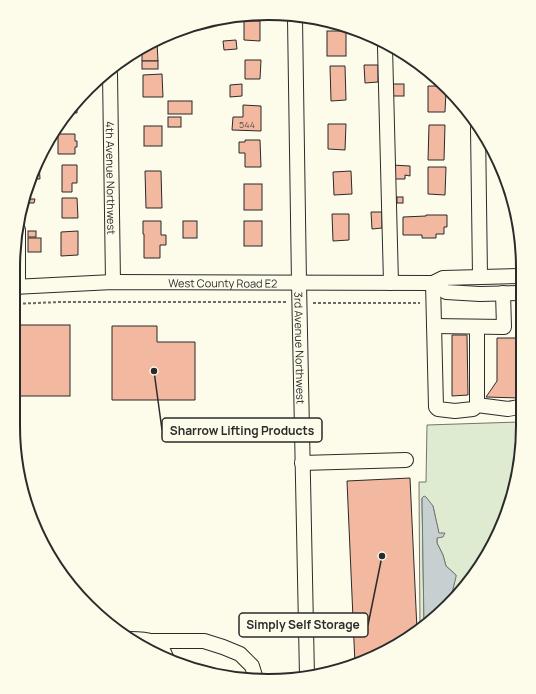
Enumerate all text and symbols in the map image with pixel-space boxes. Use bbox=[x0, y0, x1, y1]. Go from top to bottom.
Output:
house number: 544 bbox=[239, 118, 255, 131]
street label: 4th Avenue Northwest bbox=[103, 121, 120, 235]
street label: West County Road E2 bbox=[168, 275, 277, 290]
street label: 3rd Avenue Northwest bbox=[292, 292, 309, 404]
callout: Sharrow Lifting Products bbox=[162, 418, 322, 442]
text: Sharrow Lifting Products bbox=[170, 422, 315, 439]
callout: Simply Self Storage bbox=[239, 613, 368, 637]
text: Simply Self Storage bbox=[246, 616, 360, 633]

